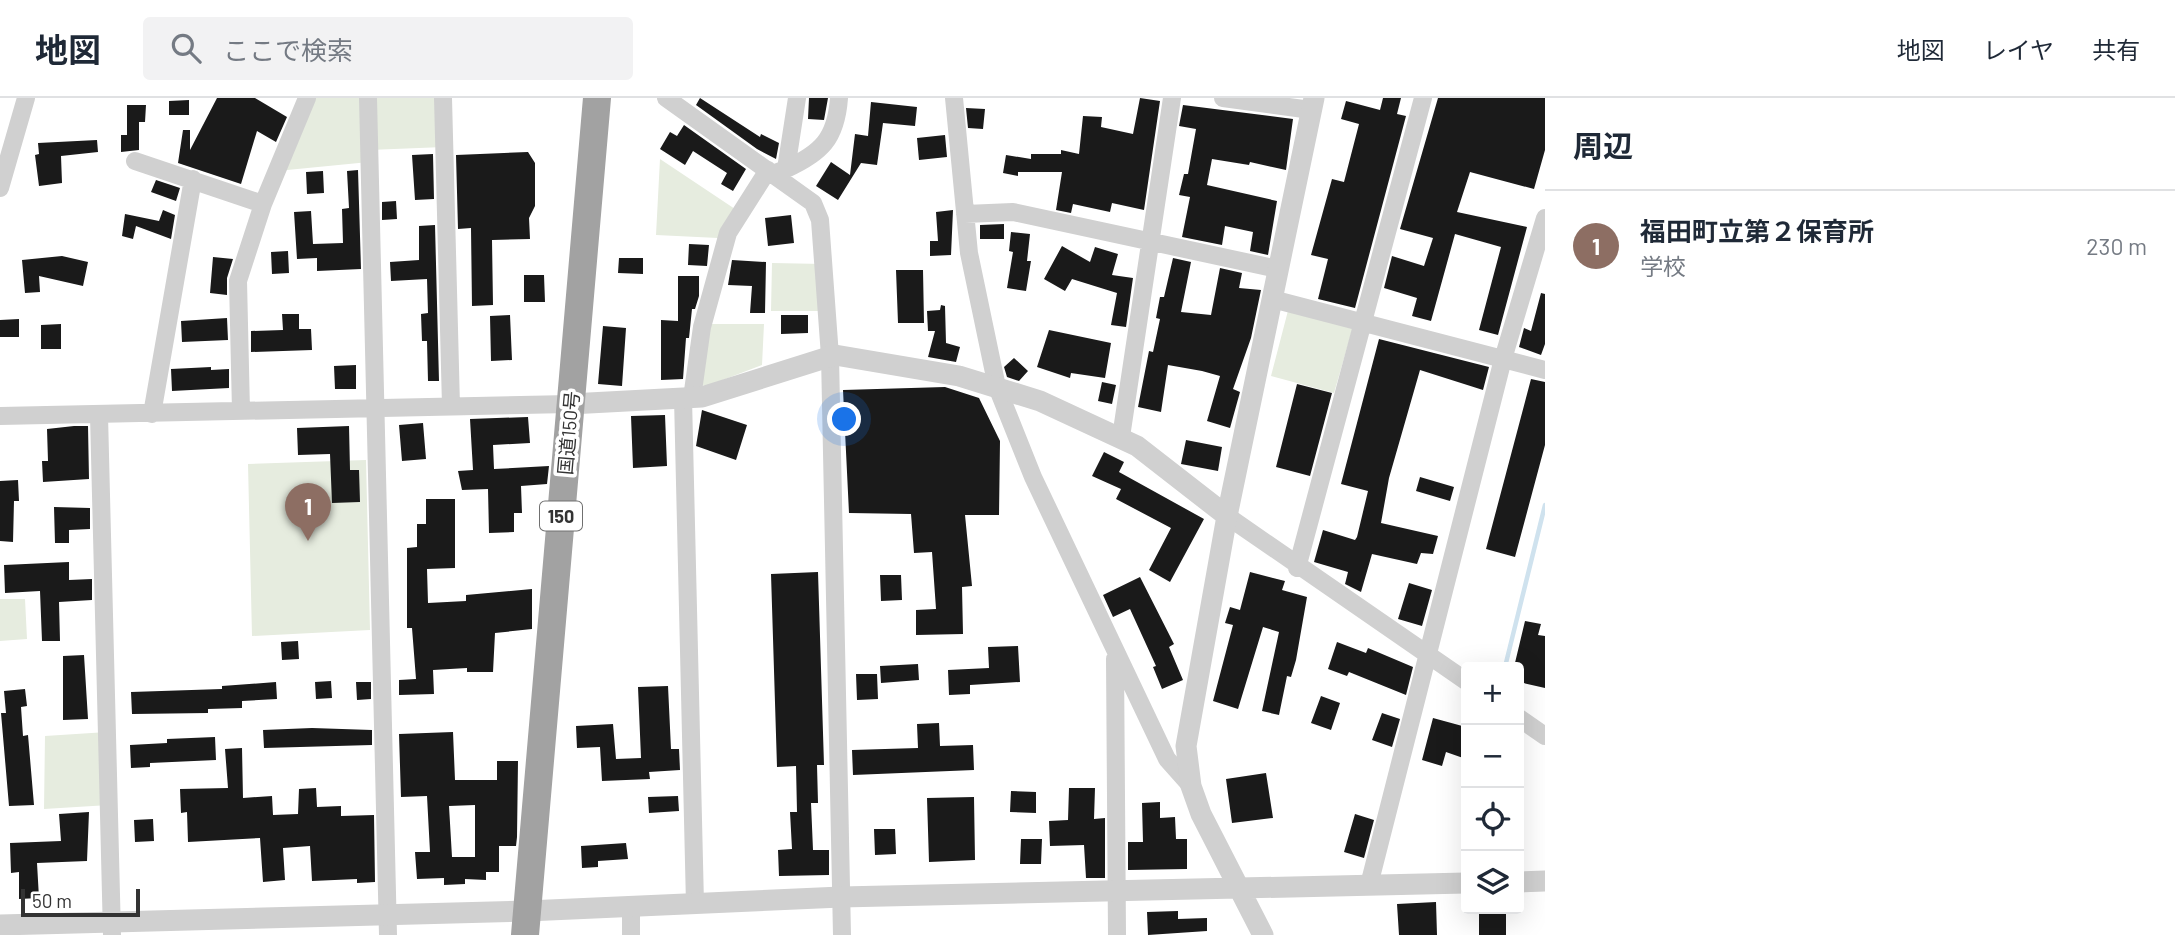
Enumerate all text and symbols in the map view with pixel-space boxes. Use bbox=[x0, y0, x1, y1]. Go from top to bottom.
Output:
search box bbox=[143, 17, 633, 80]
text: 地図 bbox=[35, 29, 101, 69]
icon: search bbox=[167, 29, 205, 67]
text: ここで検索 bbox=[223, 34, 353, 65]
text: 地図 bbox=[1897, 35, 1945, 64]
text: レイヤ bbox=[1983, 35, 2054, 64]
text: 共有 bbox=[2092, 35, 2140, 64]
text: 周辺 bbox=[1573, 127, 1633, 163]
text: 福田町立第２保育所 bbox=[1640, 215, 1874, 246]
text: 1 bbox=[1592, 232, 1600, 260]
text: 230 m bbox=[2086, 232, 2147, 260]
text: 学校 bbox=[1640, 252, 1686, 280]
street label: 国道150号 bbox=[553, 390, 583, 476]
your location bbox=[827, 402, 861, 436]
pin: 1 bbox=[285, 483, 331, 541]
road number: 150 bbox=[540, 502, 582, 530]
map controls bbox=[1461, 662, 1524, 914]
button: + bbox=[1461, 662, 1524, 725]
button: − bbox=[1461, 725, 1524, 788]
button: locate bbox=[1461, 788, 1524, 851]
button: layers bbox=[1461, 851, 1524, 914]
scale bar bbox=[21, 886, 140, 918]
text: 50 m bbox=[32, 889, 72, 912]

